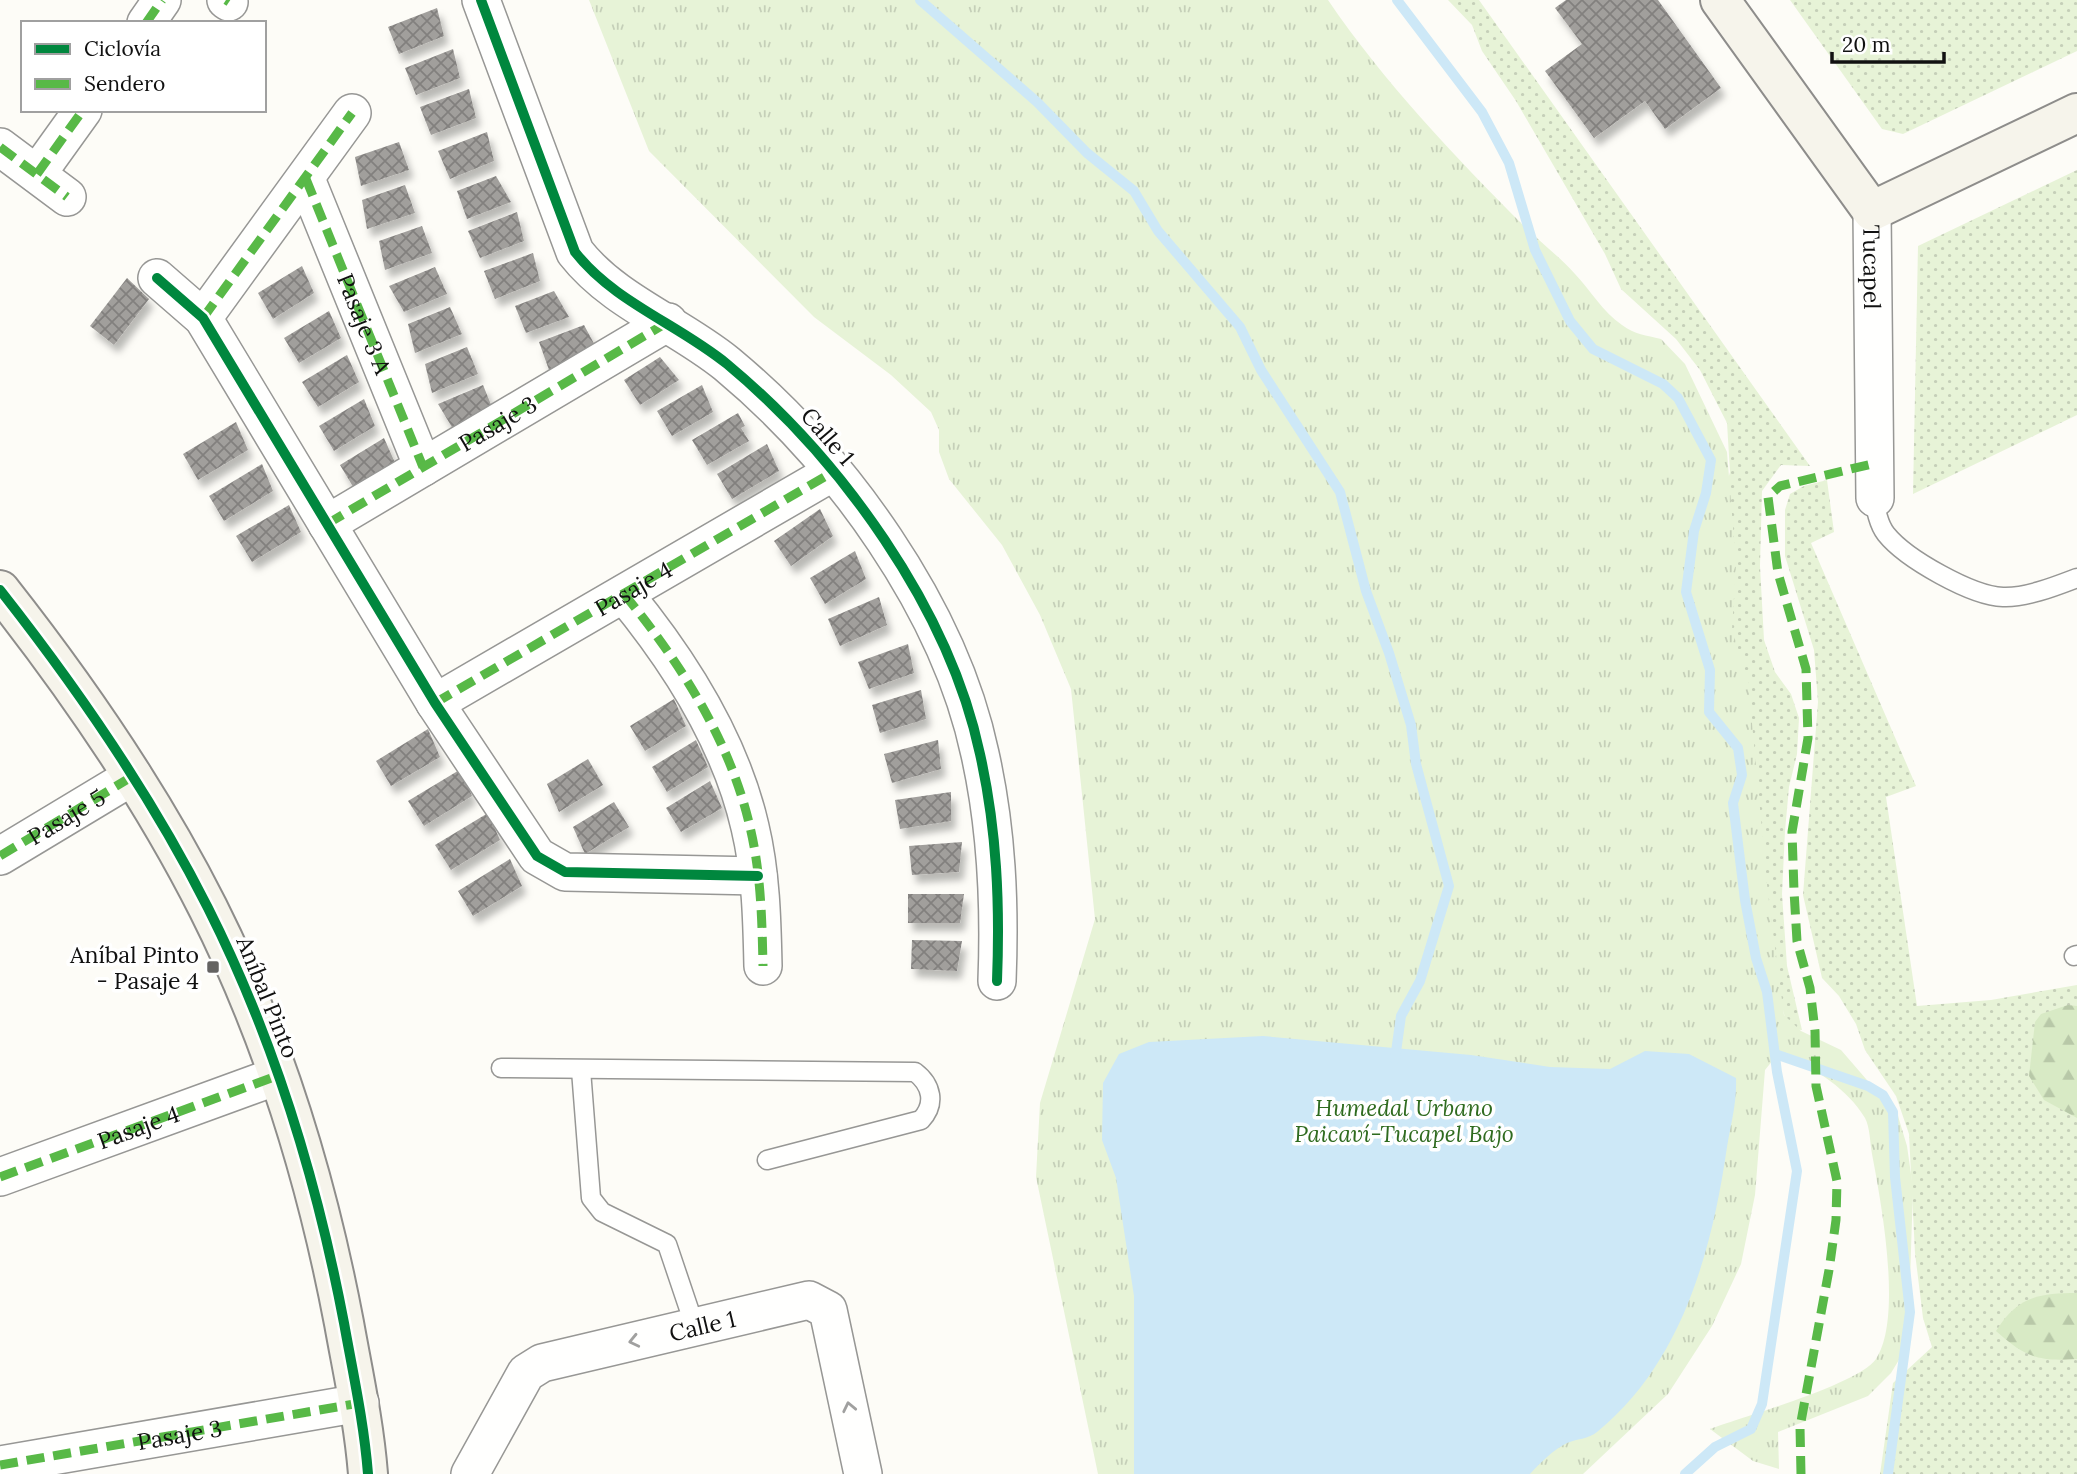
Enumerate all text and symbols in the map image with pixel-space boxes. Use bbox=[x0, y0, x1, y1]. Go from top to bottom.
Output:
legend bbox=[21, 21, 266, 112]
scale bar bbox=[1832, 21, 1944, 65]
text: 20 m bbox=[1842, 31, 1891, 58]
text: Ciclovía bbox=[84, 35, 161, 62]
text: Sendero bbox=[84, 70, 165, 97]
street label: Tucapel bbox=[1858, 225, 1888, 309]
street label: Pasaje 3 A bbox=[331, 269, 398, 379]
street label: Pasaje 3 bbox=[453, 389, 542, 457]
street label: Calle 1 bbox=[795, 401, 861, 471]
street label: Pasaje 4 bbox=[589, 554, 677, 622]
street label: Pasaje 5 bbox=[22, 782, 110, 851]
street label: Aníbal Pinto bbox=[230, 931, 306, 1062]
place label: Aníbal Pinto - Pasaje 4 bbox=[69, 940, 199, 995]
marker: Aníbal Pinto - Pasaje 4 bbox=[205, 959, 221, 975]
park label: Humedal Urbano Paicaví-Tucapel Bajo bbox=[1294, 1093, 1514, 1148]
street label: Pasaje 4 bbox=[93, 1098, 183, 1155]
street label: Calle 1 bbox=[666, 1303, 738, 1347]
one-way arrow bbox=[628, 1333, 640, 1348]
one-way arrow bbox=[842, 1401, 857, 1413]
street label: Pasaje 3 bbox=[135, 1413, 224, 1456]

